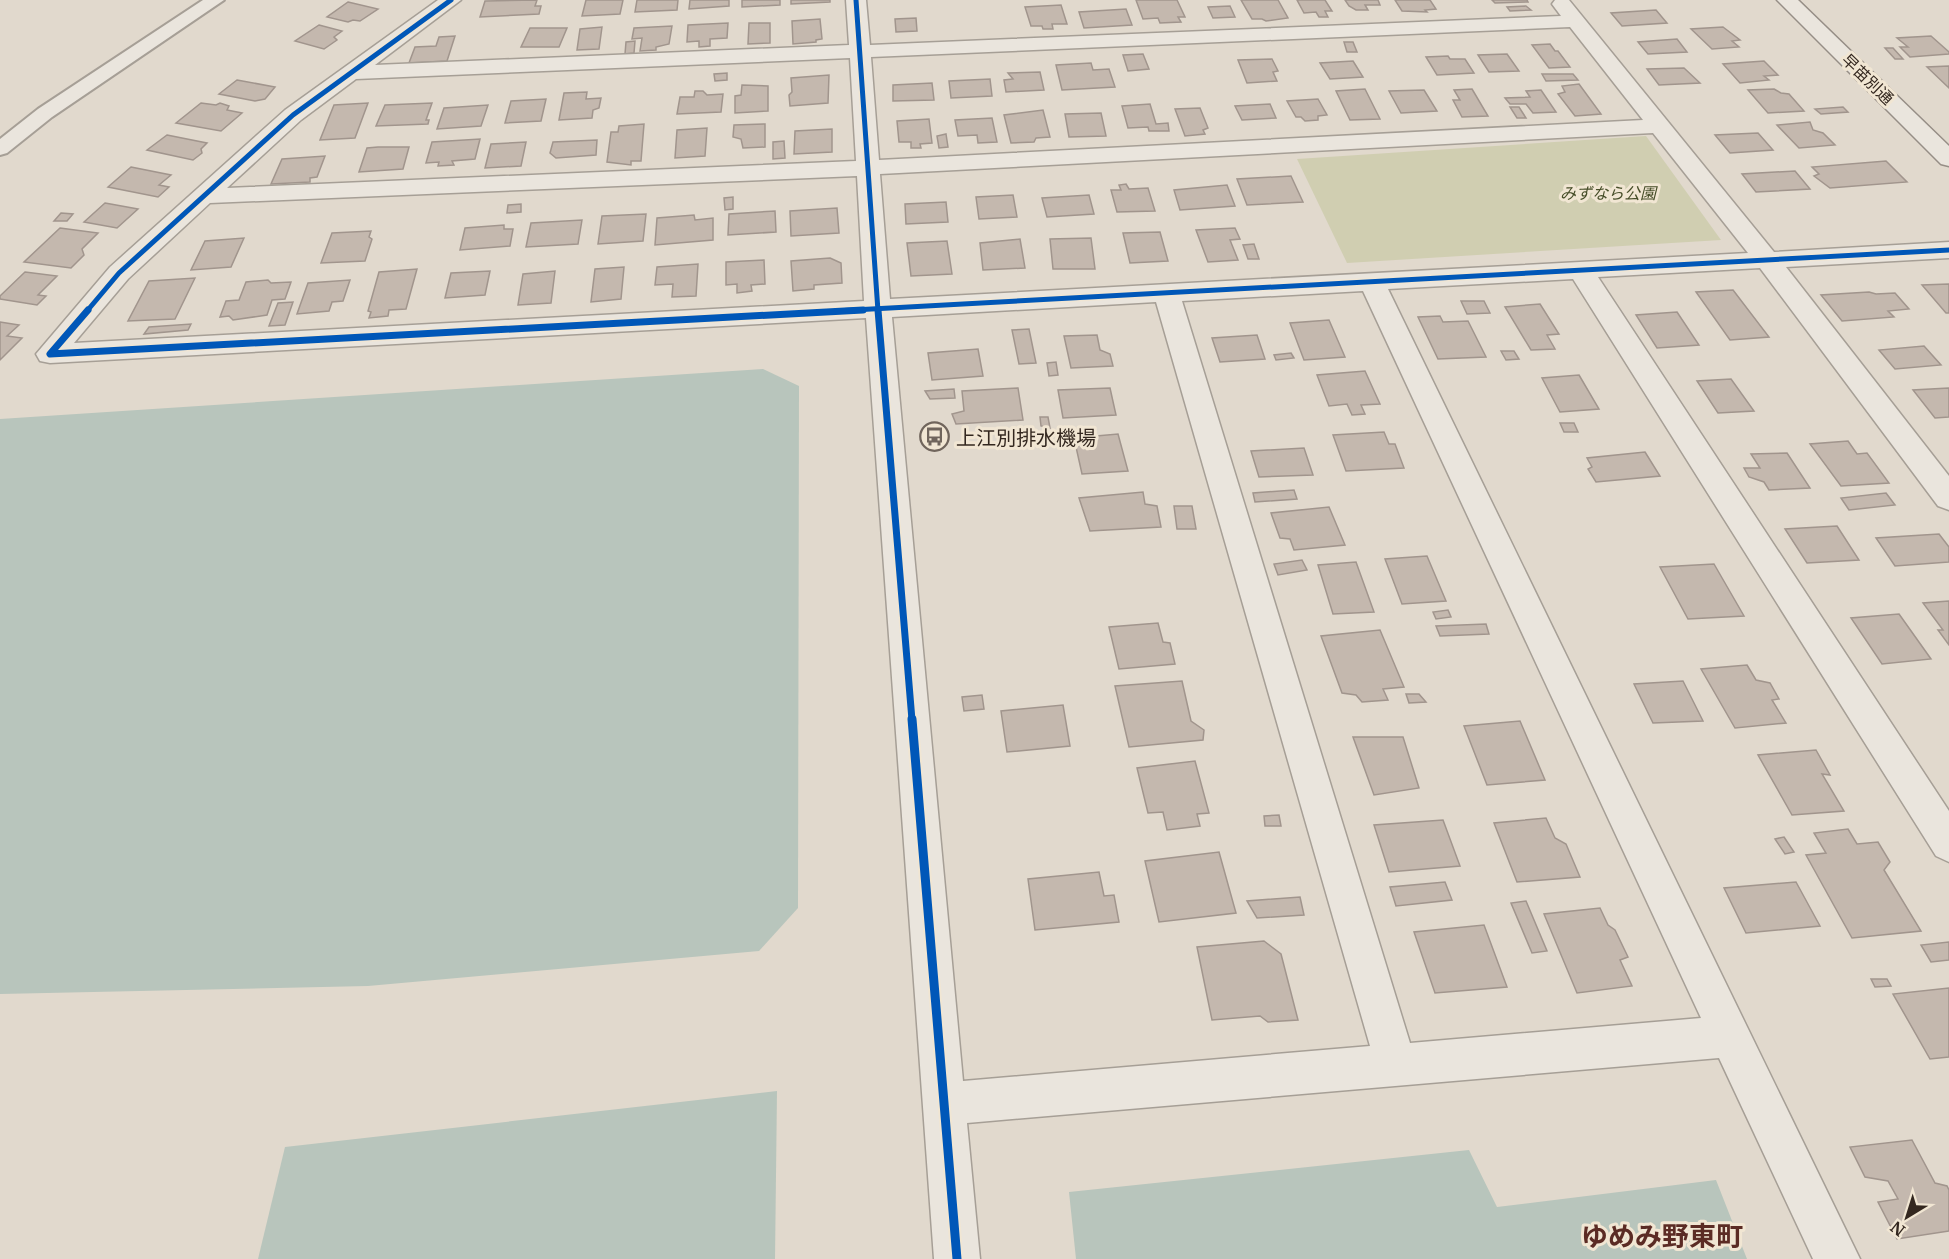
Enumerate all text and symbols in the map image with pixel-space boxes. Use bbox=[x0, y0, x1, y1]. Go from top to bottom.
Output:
street label: 早苗別通 bbox=[1838, 50, 1898, 108]
park label: みずなら公園 bbox=[1560, 183, 1658, 203]
bus stop icon: 上江別排水機場 bbox=[919, 421, 951, 453]
place label: 上江別排水機場 bbox=[956, 425, 1096, 450]
north arrow bbox=[1877, 1187, 1937, 1247]
text: N bbox=[1886, 1217, 1909, 1241]
district label: ゆめみ野東町 bbox=[1581, 1219, 1743, 1253]

